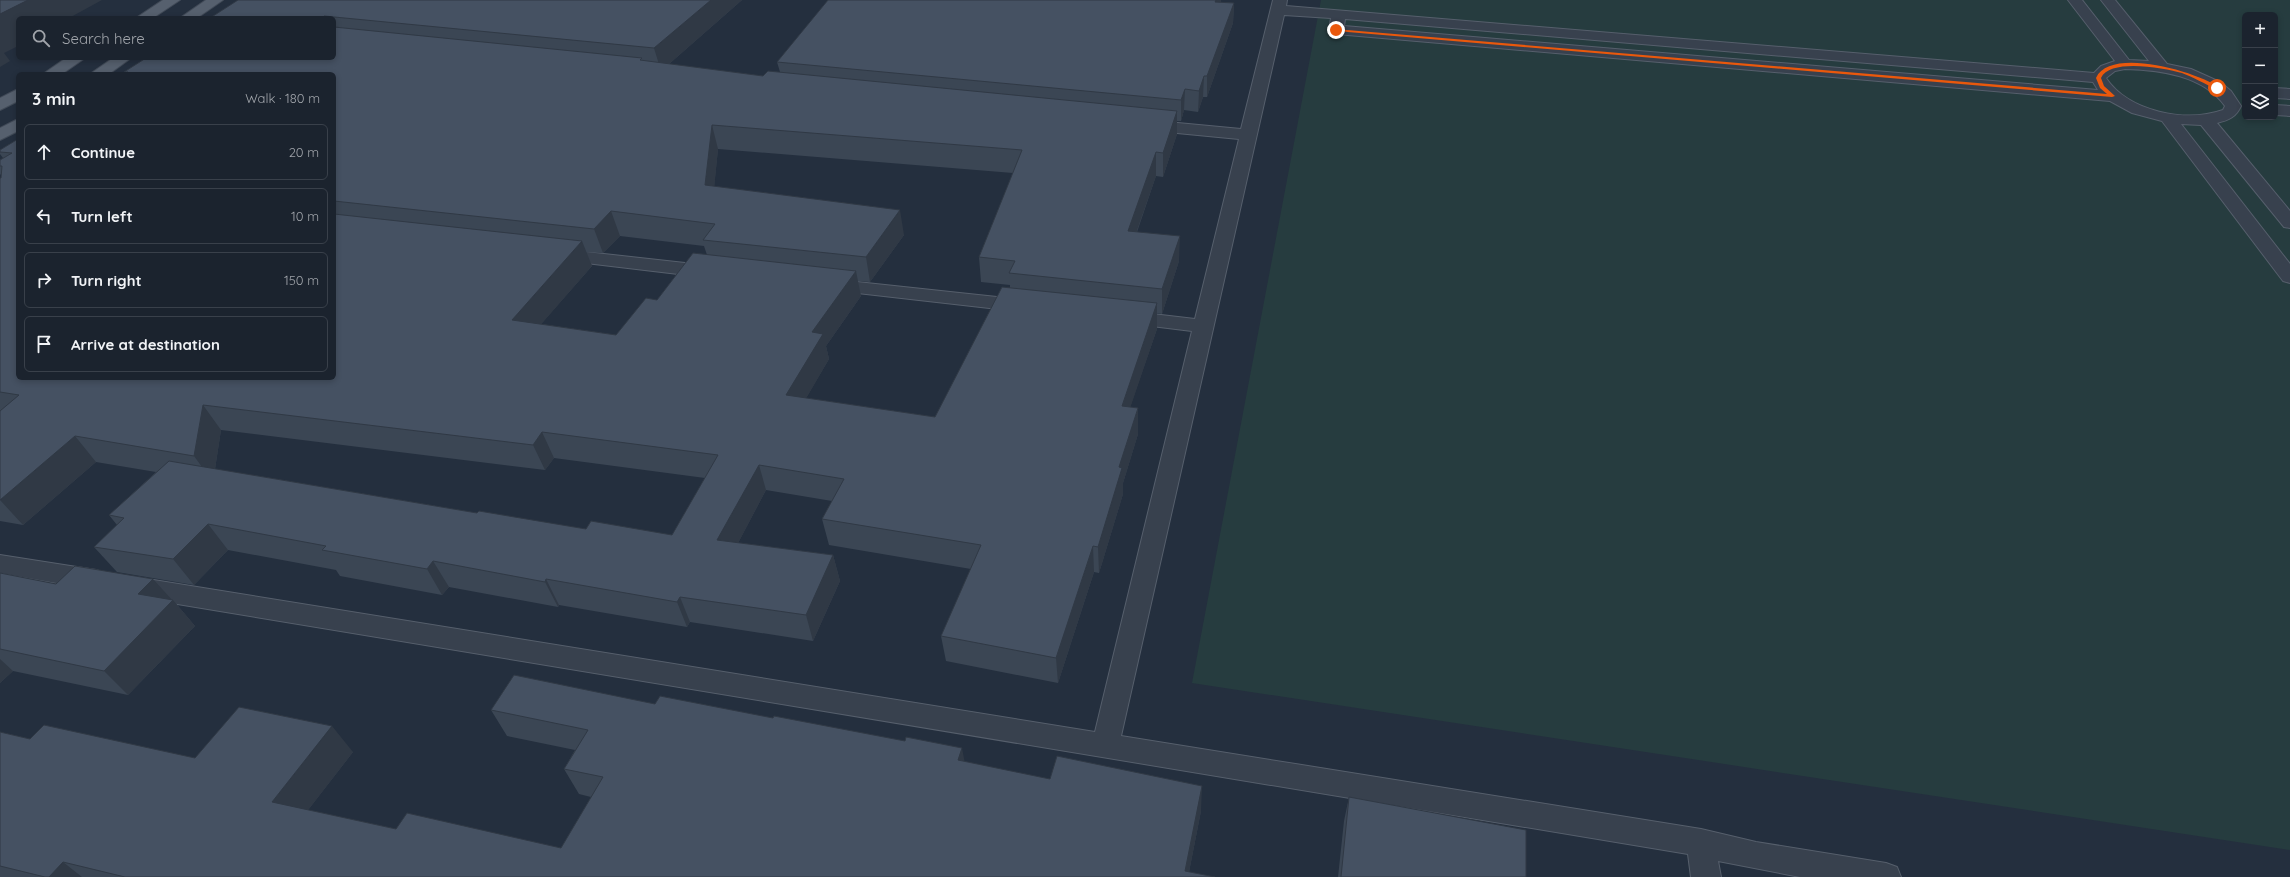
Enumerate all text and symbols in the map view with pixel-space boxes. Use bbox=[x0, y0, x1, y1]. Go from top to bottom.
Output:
map controls bbox=[2242, 12, 2278, 120]
button: + bbox=[2242, 12, 2278, 48]
search box bbox=[16, 16, 336, 60]
route end bbox=[1327, 21, 1345, 39]
icon: search bbox=[30, 27, 52, 49]
text: Search here bbox=[62, 29, 145, 48]
button: − bbox=[2242, 48, 2278, 84]
route start bbox=[2208, 79, 2226, 97]
button: layers bbox=[2242, 84, 2278, 120]
text: 3 min bbox=[32, 88, 76, 109]
text: Walk · 180 m bbox=[245, 90, 320, 106]
icon: ahead bbox=[33, 141, 55, 163]
text: Continue bbox=[71, 143, 135, 162]
text: 20 m bbox=[289, 144, 319, 160]
icon: left bbox=[33, 205, 55, 227]
text: Turn left bbox=[71, 207, 133, 226]
text: 10 m bbox=[291, 208, 319, 224]
icon: right bbox=[33, 269, 55, 291]
text: Turn right bbox=[71, 271, 142, 290]
text: 150 m bbox=[284, 272, 319, 288]
icon: arrive bbox=[33, 333, 55, 355]
text: Arrive at destination bbox=[71, 335, 220, 354]

